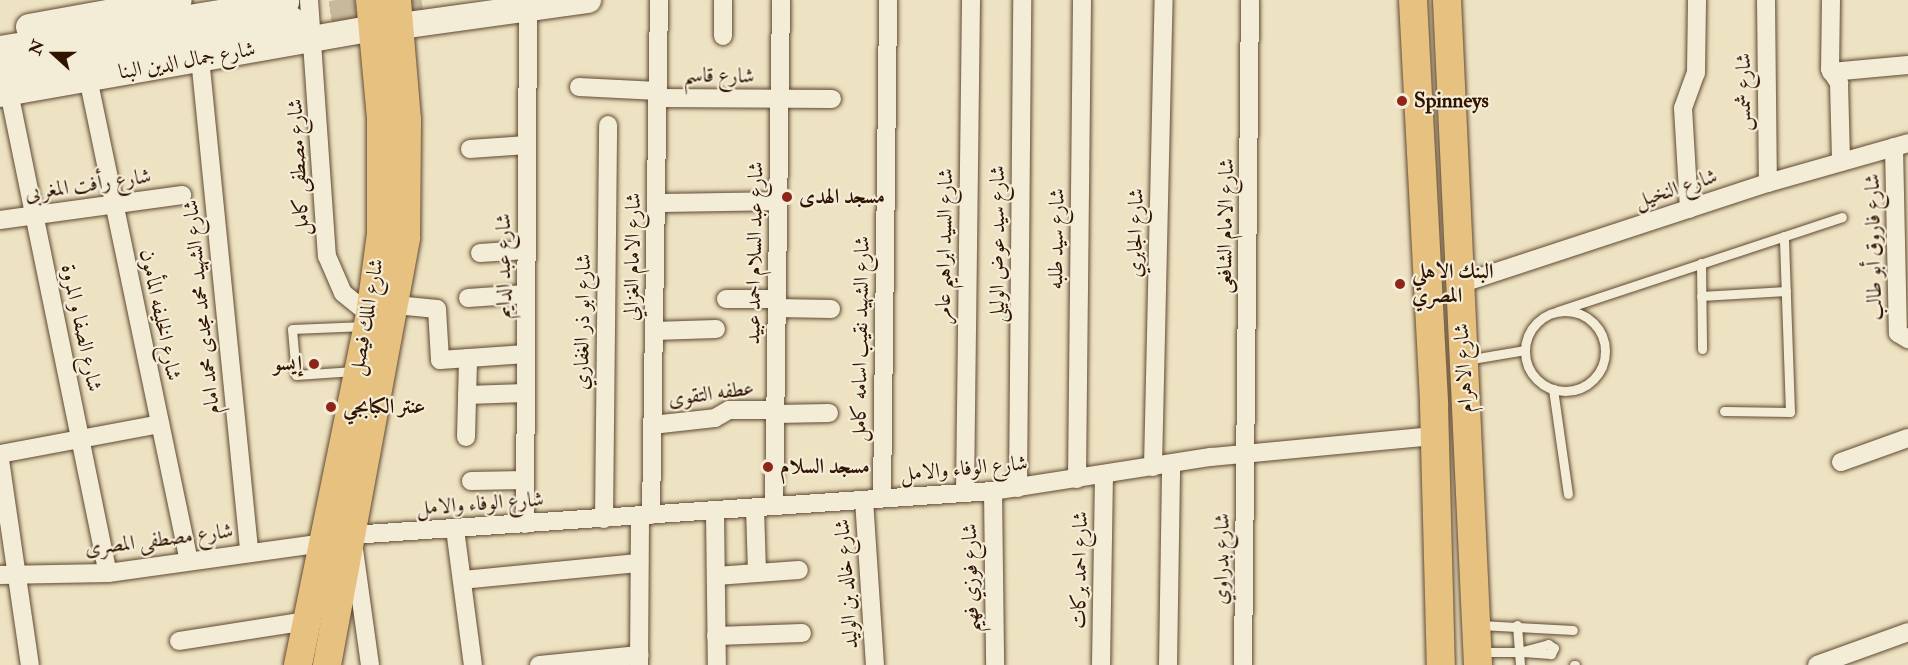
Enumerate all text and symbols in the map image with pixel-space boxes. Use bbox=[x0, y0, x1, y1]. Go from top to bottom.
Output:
north arrow bbox=[24, 24, 84, 84]
text: N bbox=[25, 37, 49, 58]
street label: شارع جمال الدين البنا bbox=[117, 37, 257, 85]
street label: شارع شمس bbox=[1731, 53, 1757, 131]
street label: شارع قاسم bbox=[683, 63, 755, 89]
place label: Spinneys bbox=[1414, 88, 1489, 114]
marker: Spinneys bbox=[1395, 94, 1409, 108]
street label: شارع مصطفى كامل bbox=[283, 98, 315, 236]
street label: شارع الامام الشافعى bbox=[1212, 158, 1240, 294]
street label: شارع عبد السلام احمد عبيد bbox=[741, 161, 769, 345]
street label: شارع رأفت المغربى bbox=[23, 164, 153, 206]
street label: شارع النخيل bbox=[1631, 164, 1721, 214]
street label: شارع سيد عوض الوليلى bbox=[985, 165, 1011, 323]
street label: شارع السيد ابراهيم عامر bbox=[931, 168, 959, 324]
street label: شارع فاروق أبو طالب bbox=[1860, 173, 1888, 321]
place label: مسجد الهدى bbox=[799, 184, 885, 210]
street label: شارع سيد طلبه bbox=[1044, 188, 1070, 290]
street label: شارع الجابري bbox=[1123, 188, 1149, 278]
marker: مسجد الهدى bbox=[780, 190, 794, 204]
street label: شارع الامام الغزالي bbox=[619, 193, 647, 321]
street label: شارع الشهيد محمد مجدى محمد امام bbox=[178, 198, 226, 416]
street label: شارع عبد الدايم bbox=[491, 213, 517, 319]
street label: شارع الشهيد نقيب اسامه كامل bbox=[847, 236, 875, 442]
street label: شارع الخليفه المأمون bbox=[134, 247, 186, 383]
street label: شارع ابو ذر الغفاري bbox=[569, 254, 597, 390]
street label: شارع الملك فيصل bbox=[344, 256, 390, 378]
place label: البنك الاهلي المصري bbox=[1412, 259, 1494, 309]
street label: شارع الصفا و المروة bbox=[55, 262, 107, 394]
marker: البنك الاهلي المصري bbox=[1393, 277, 1407, 291]
street label: شارع الاهرام bbox=[1449, 323, 1479, 413]
place label: إيسو bbox=[274, 351, 302, 377]
marker: إيسو bbox=[307, 357, 321, 371]
street label: عطفه التقوى bbox=[666, 376, 756, 412]
place label: عنتر الكبابجي bbox=[343, 394, 425, 420]
marker: عنتر الكبابجي bbox=[324, 400, 338, 414]
street label: شارع الوفاء والامل bbox=[899, 451, 1029, 487]
place label: مسجد السلام bbox=[780, 454, 870, 480]
marker: مسجد السلام bbox=[761, 460, 775, 474]
street label: شارع الوفاء والامل bbox=[415, 487, 545, 521]
street label: شارع احمد بركات bbox=[1066, 511, 1094, 629]
street label: شارع بدراوي bbox=[1209, 513, 1235, 605]
street label: شارع مصطفى المصرى bbox=[83, 518, 235, 562]
street label: شارع خالد بن الوليد bbox=[830, 518, 864, 650]
street label: شارع فوزي فهيم bbox=[957, 523, 985, 633]

